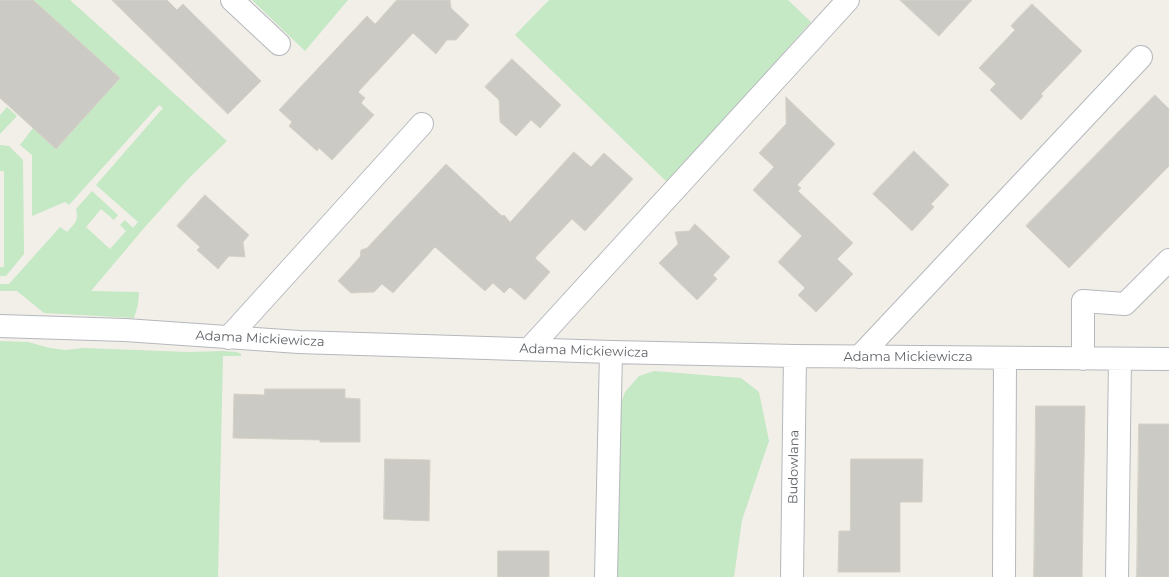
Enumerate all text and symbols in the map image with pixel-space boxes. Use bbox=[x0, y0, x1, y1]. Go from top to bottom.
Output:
street label: Adama Mickiewicza bbox=[195, 328, 325, 350]
street label: Adama Mickiewicza bbox=[519, 341, 649, 361]
street label: Adama Mickiewicza bbox=[843, 349, 973, 365]
street label: Budowlana bbox=[786, 430, 802, 504]

